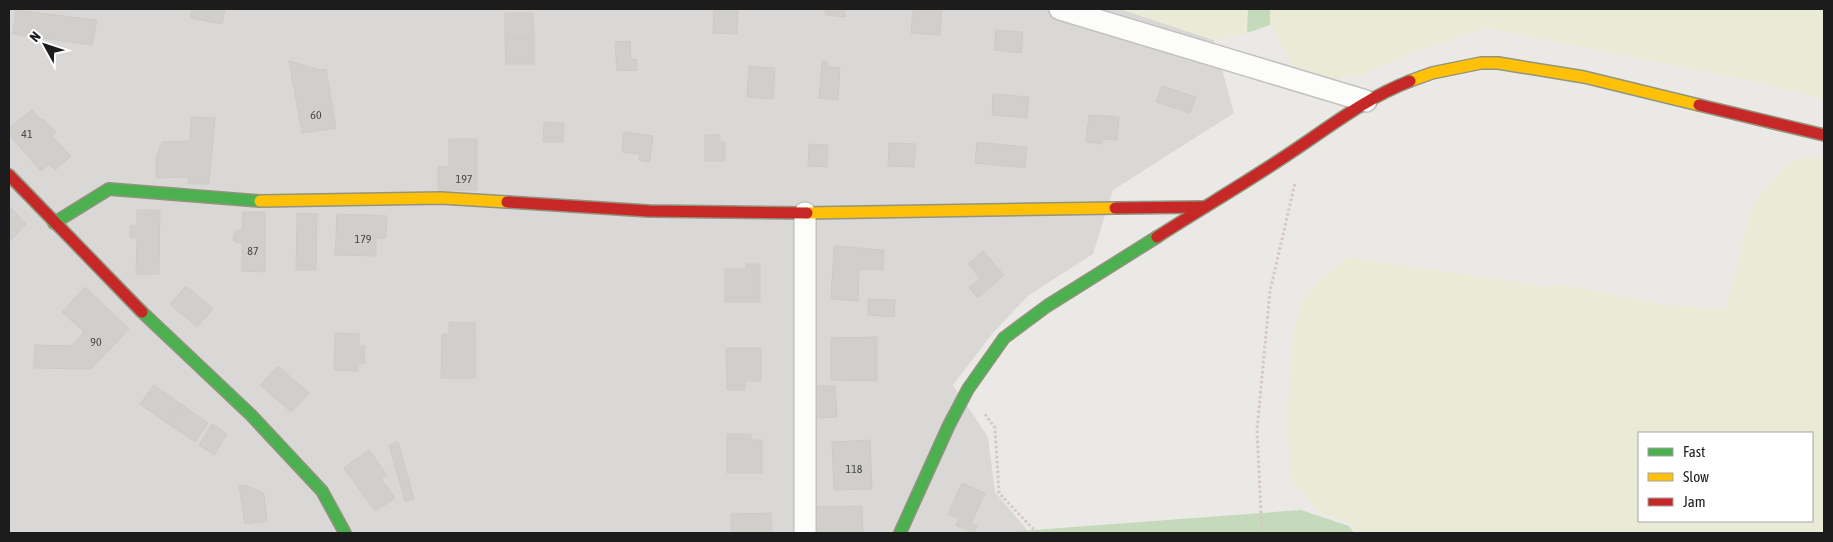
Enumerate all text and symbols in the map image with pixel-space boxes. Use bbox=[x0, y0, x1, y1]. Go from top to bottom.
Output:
north arrow bbox=[20, 20, 70, 70]
text: N bbox=[26, 28, 44, 45]
house number: 60 bbox=[310, 108, 322, 122]
house number: 41 bbox=[21, 127, 33, 141]
house number: 197 bbox=[456, 172, 473, 186]
house number: 179 bbox=[355, 232, 372, 246]
house number: 87 bbox=[247, 244, 259, 258]
house number: 90 bbox=[90, 335, 102, 349]
legend bbox=[1638, 432, 1813, 522]
text: Fast bbox=[1683, 443, 1705, 460]
house number: 118 bbox=[846, 462, 863, 476]
text: Slow bbox=[1683, 468, 1709, 485]
text: Jam bbox=[1683, 493, 1706, 510]

